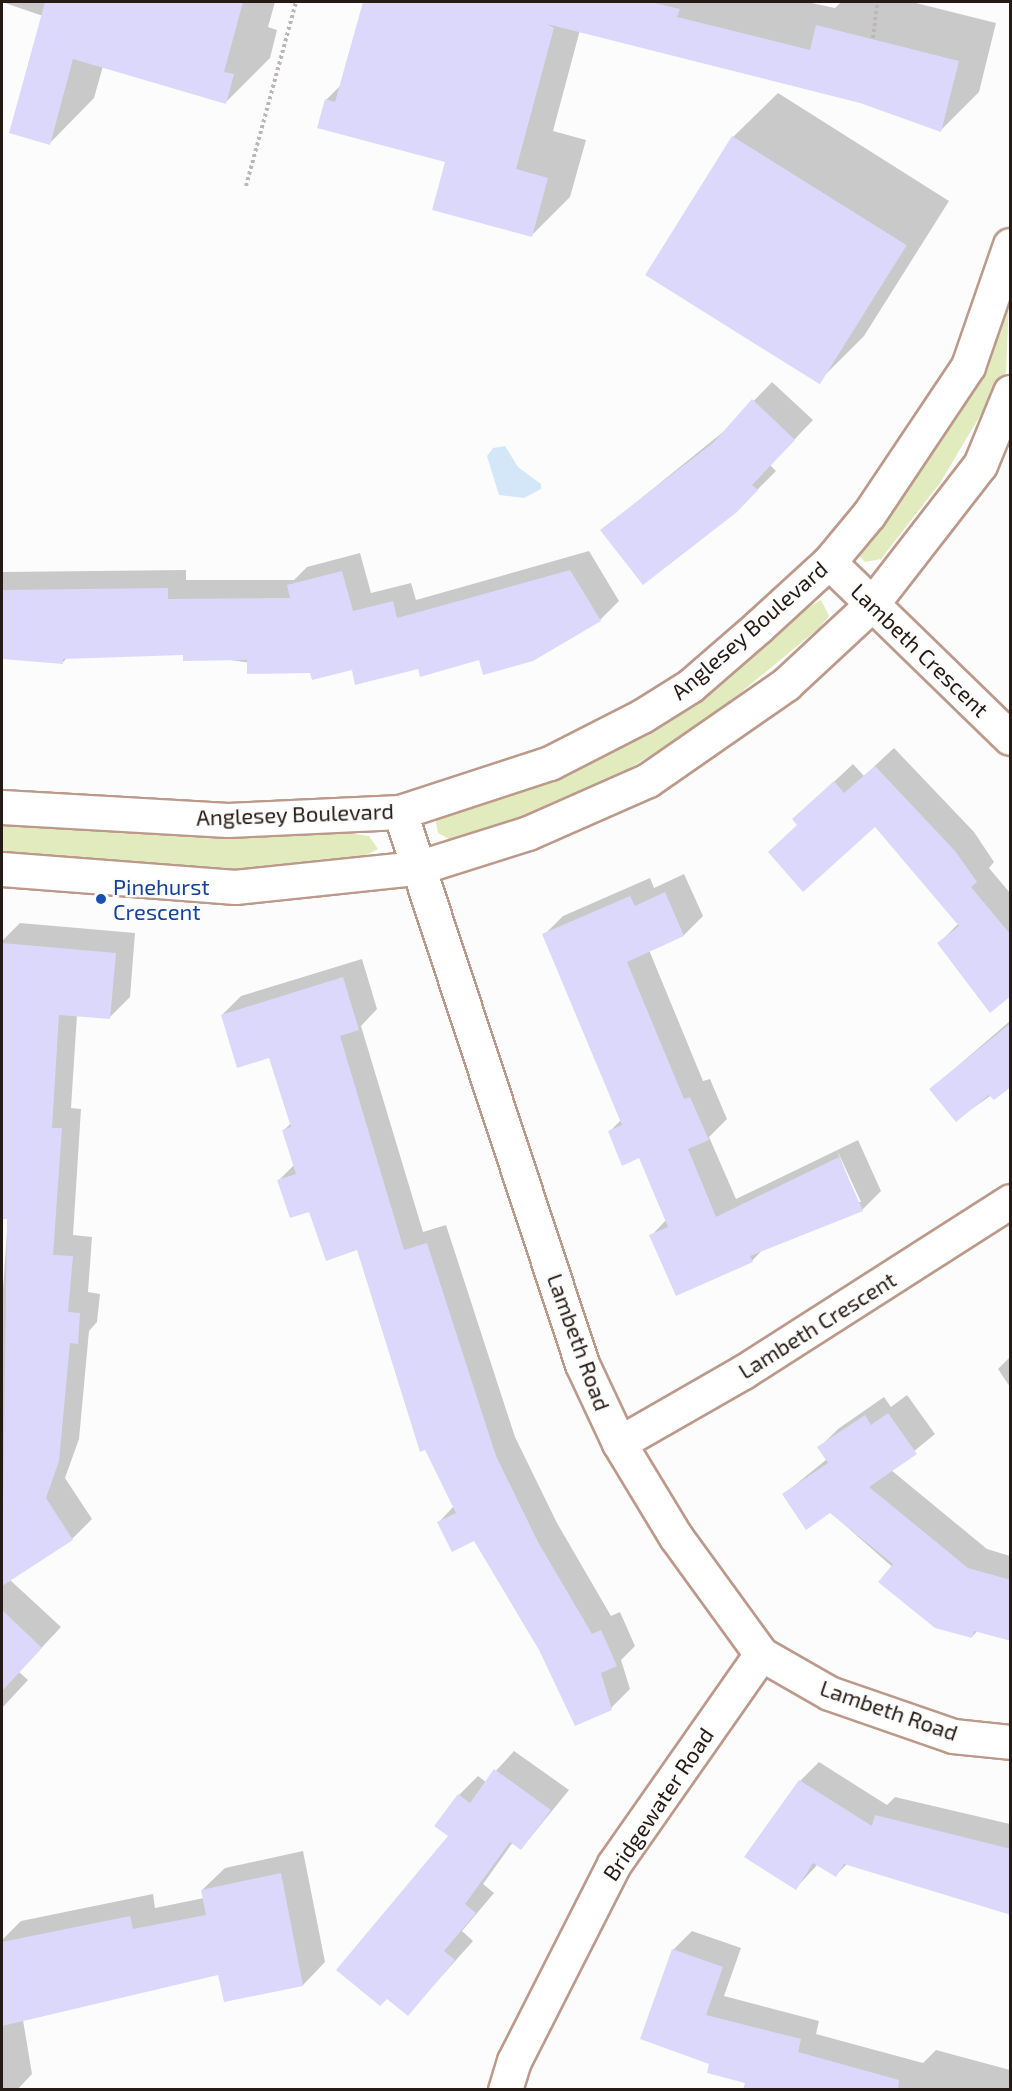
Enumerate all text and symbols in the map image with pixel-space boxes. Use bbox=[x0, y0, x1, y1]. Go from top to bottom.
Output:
street label: Anglesey Boulevard bbox=[665, 555, 833, 705]
street label: Lambeth Crescent bbox=[846, 578, 994, 722]
street label: Anglesey Boulevard bbox=[195, 797, 395, 831]
place label: Pinehurst Crescent bbox=[113, 873, 210, 924]
marker: Pinehurst Crescent bbox=[94, 892, 108, 906]
street label: Lambeth Crescent bbox=[733, 1266, 901, 1384]
street label: Lambeth Road bbox=[542, 1270, 616, 1414]
street label: Lambeth Road bbox=[817, 1674, 961, 1746]
street label: Bridgewater Road bbox=[597, 1722, 719, 1886]

